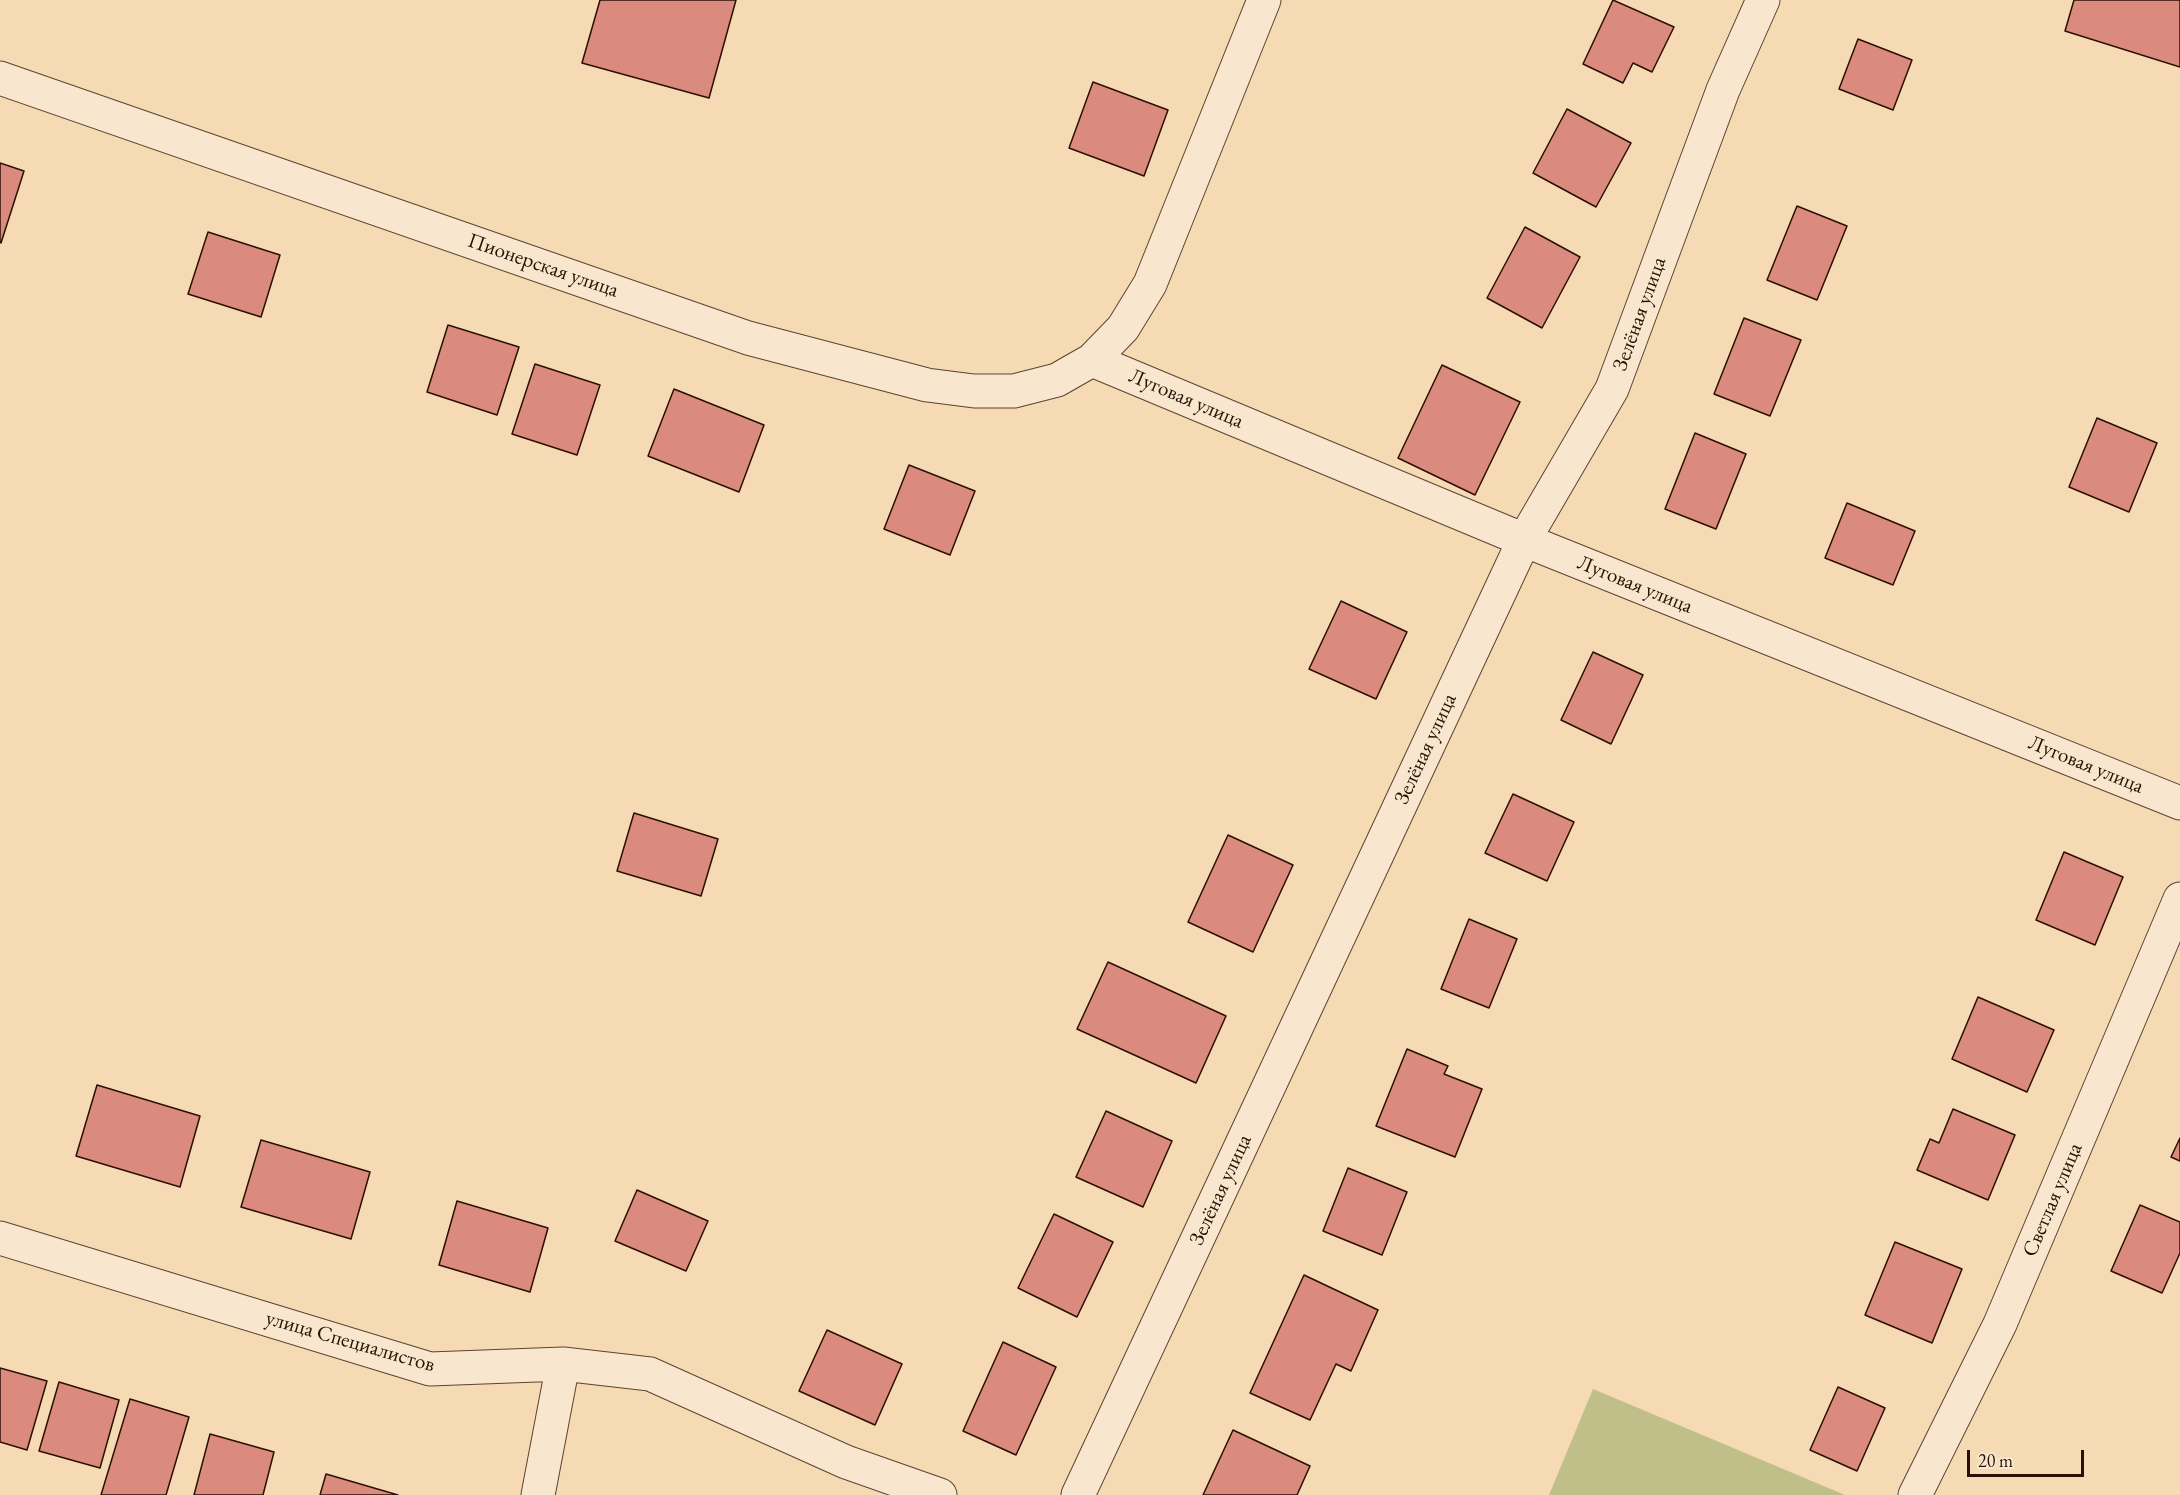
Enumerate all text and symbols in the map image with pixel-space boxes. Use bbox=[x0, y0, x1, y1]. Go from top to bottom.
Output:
street label: Пионерская улица bbox=[464, 228, 622, 304]
street label: Зелёная улица bbox=[1608, 254, 1672, 374]
street label: Луговая улица bbox=[1125, 364, 1247, 434]
street label: Луговая улица bbox=[1574, 550, 1696, 620]
street label: Зелёная улица bbox=[1389, 690, 1463, 808]
street label: Луговая улица bbox=[2025, 730, 2147, 800]
street label: Зелёная улица bbox=[1184, 1131, 1258, 1249]
street label: Светлая улица bbox=[2018, 1139, 2088, 1261]
street label: улица Специалистов bbox=[263, 1306, 437, 1378]
scale bar bbox=[1970, 1438, 2087, 1476]
text: 20 m bbox=[1978, 1449, 2013, 1472]

